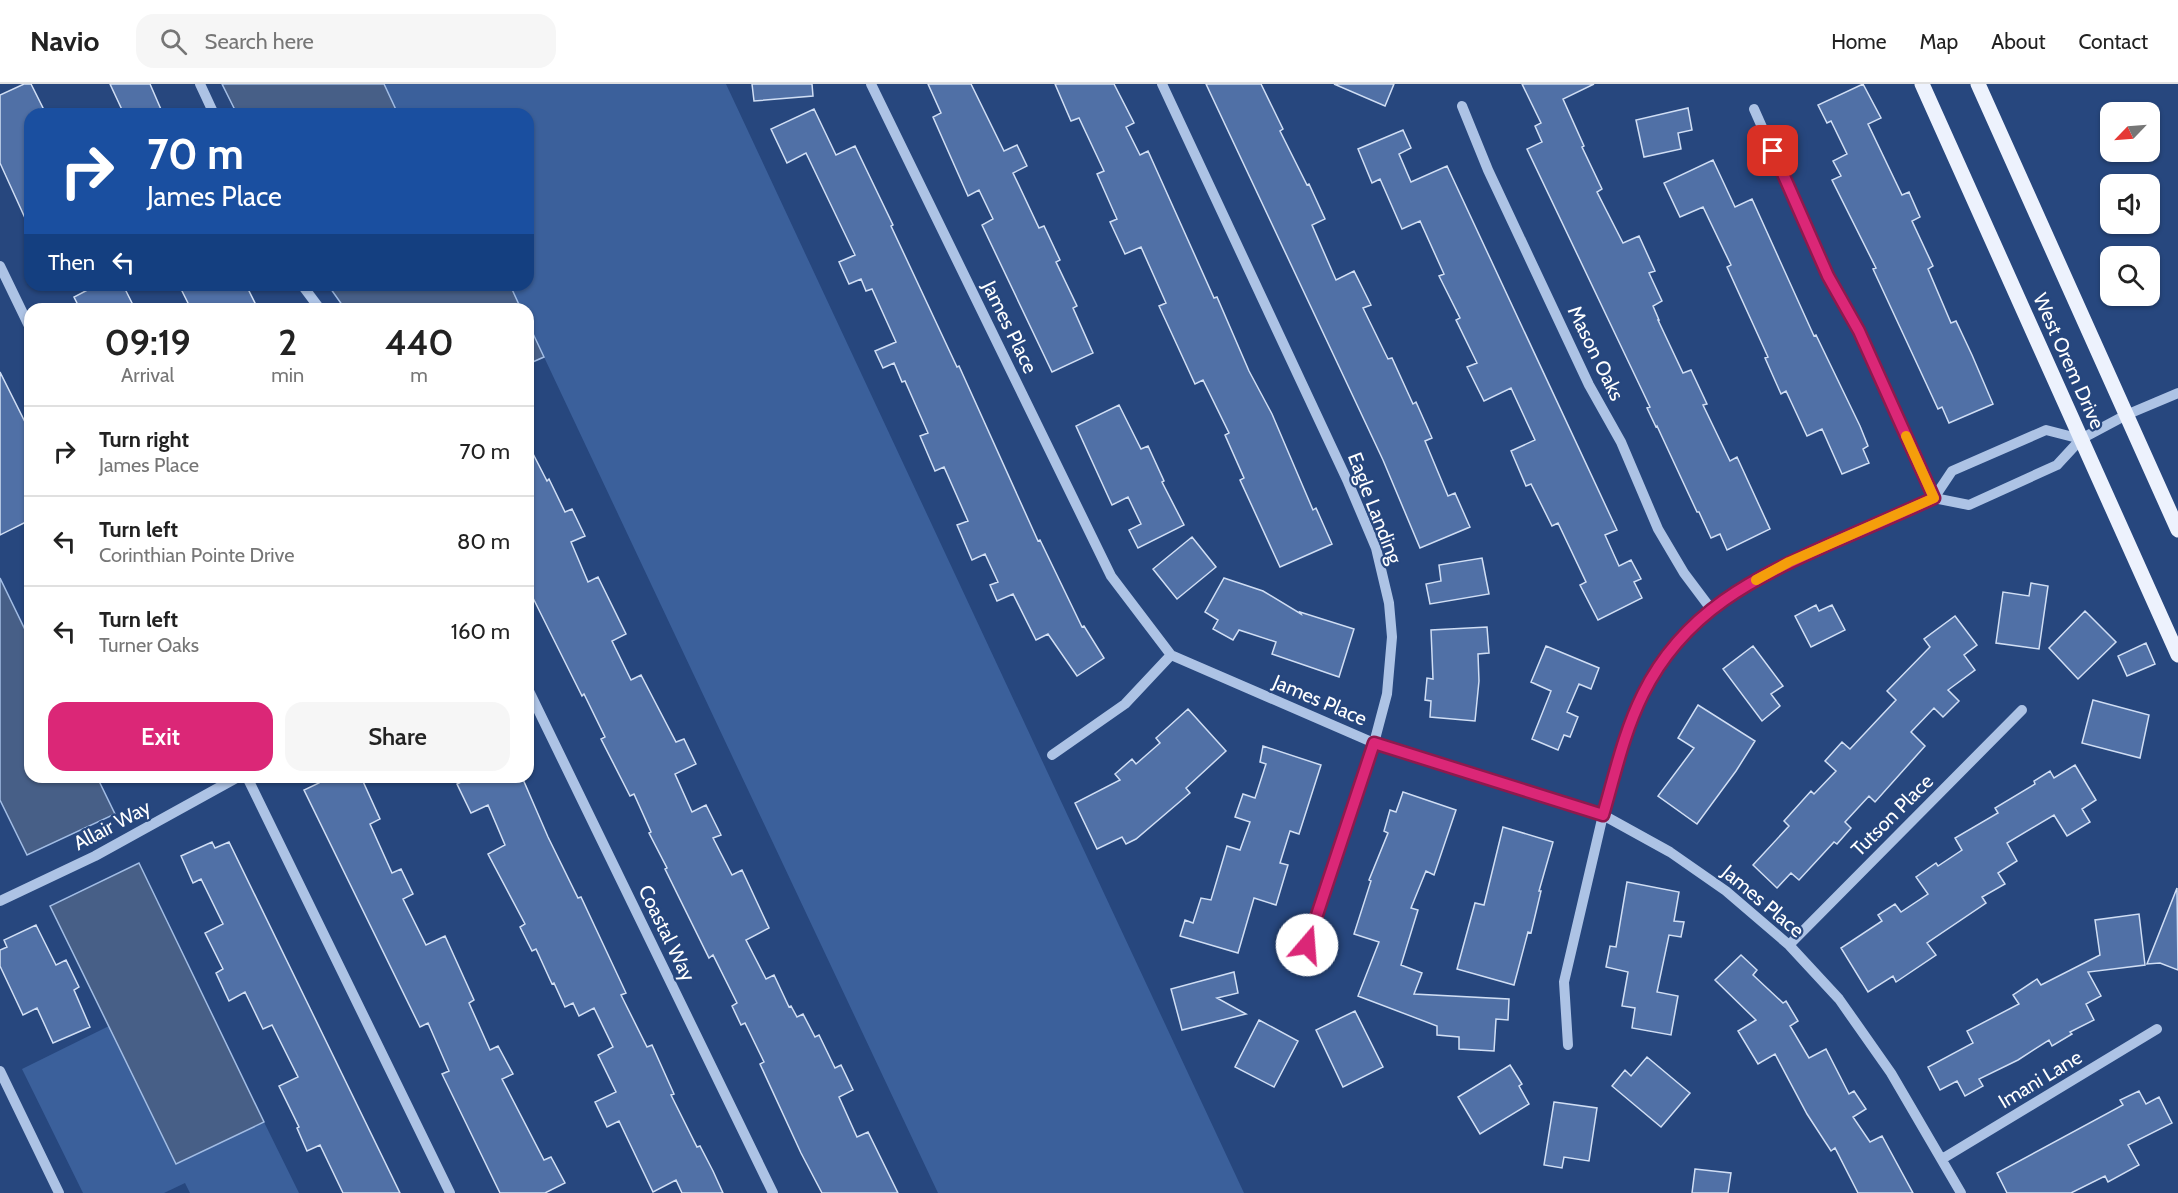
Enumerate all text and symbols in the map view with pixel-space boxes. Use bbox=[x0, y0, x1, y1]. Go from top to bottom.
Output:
search box bbox=[136, 14, 556, 68]
text: Navio bbox=[30, 24, 100, 58]
icon: search bbox=[157, 25, 190, 58]
text: Search here bbox=[205, 28, 314, 55]
text: Home bbox=[1831, 29, 1887, 54]
text: Map bbox=[1920, 29, 1958, 54]
text: About bbox=[1991, 29, 2045, 54]
text: Contact bbox=[2078, 29, 2148, 54]
north arrow bbox=[2100, 102, 2160, 162]
map controls bbox=[2100, 102, 2160, 306]
pin bbox=[1747, 125, 1798, 176]
text: 70 m bbox=[147, 128, 244, 180]
icon: right bbox=[48, 132, 126, 210]
icon: arrive bbox=[1756, 134, 1789, 167]
button: sound bbox=[2100, 174, 2160, 234]
text: James Place bbox=[147, 180, 282, 213]
icon: left bbox=[107, 246, 140, 279]
button: search bbox=[2100, 246, 2160, 306]
text: Then bbox=[48, 249, 95, 276]
street label: James Place bbox=[977, 276, 1043, 377]
street label: West Orem Drive bbox=[2028, 289, 2110, 433]
street label: Mason Oaks bbox=[1563, 302, 1629, 404]
text: 09:19 bbox=[104, 320, 191, 364]
text: 2 bbox=[278, 320, 297, 364]
text: 440 bbox=[385, 320, 454, 364]
text: Arrival bbox=[121, 363, 174, 387]
text: min bbox=[271, 363, 304, 387]
text: m bbox=[410, 363, 428, 387]
text: Turn right bbox=[99, 426, 189, 453]
icon: right bbox=[48, 435, 81, 468]
text: 70 m bbox=[460, 438, 510, 465]
street label: Eagle Landing bbox=[1343, 449, 1408, 568]
text: James Place bbox=[99, 453, 199, 477]
text: Turn left bbox=[99, 516, 178, 543]
icon: left bbox=[48, 525, 81, 558]
text: 80 m bbox=[457, 528, 510, 555]
text: Corinthian Pointe Drive bbox=[99, 543, 294, 567]
text: Turn left bbox=[99, 606, 178, 633]
icon: left bbox=[48, 615, 81, 648]
text: 160 m bbox=[451, 618, 510, 645]
text: Turner Oaks bbox=[99, 633, 199, 657]
street label: James Place bbox=[1268, 669, 1371, 731]
button: Exit bbox=[48, 702, 273, 771]
button: Share bbox=[285, 702, 510, 771]
street label: Tutson Place bbox=[1846, 769, 1938, 861]
street label: Allair Way bbox=[69, 795, 155, 855]
street label: James Place bbox=[1716, 859, 1809, 942]
street label: Coastal Way bbox=[633, 881, 701, 985]
position arrow bbox=[1275, 913, 1339, 977]
street label: Imani Lane bbox=[1994, 1045, 2086, 1113]

